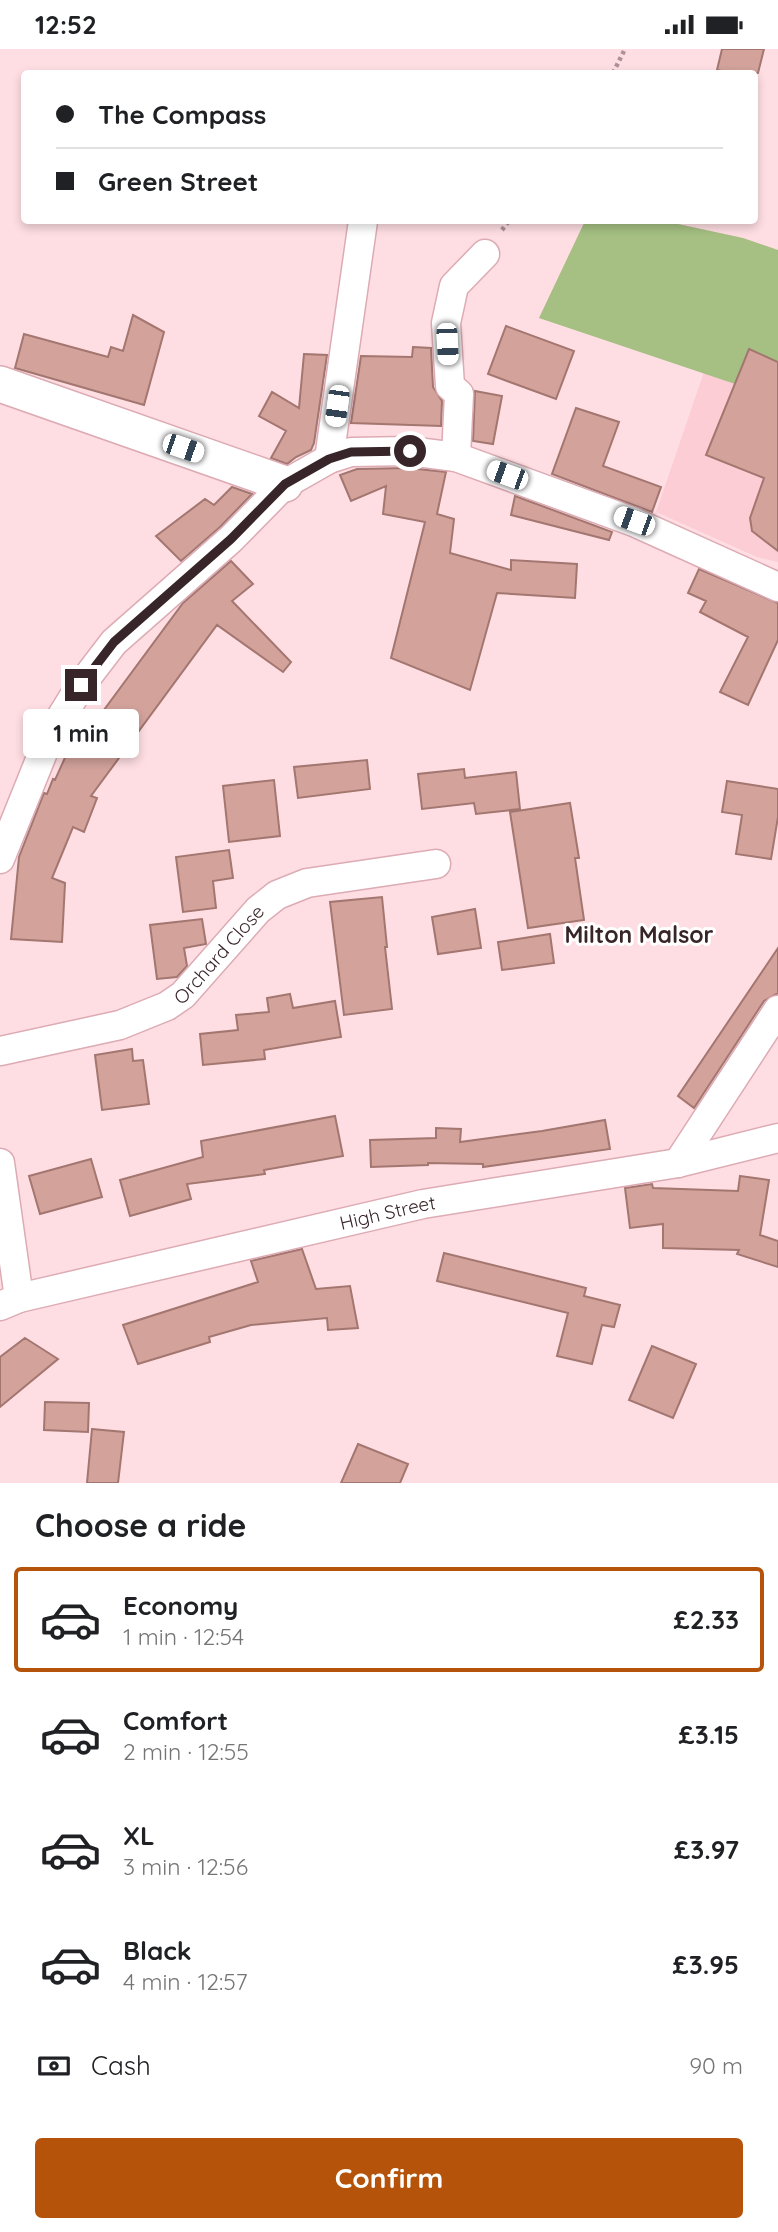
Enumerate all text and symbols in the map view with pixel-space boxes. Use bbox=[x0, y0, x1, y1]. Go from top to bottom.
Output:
text: 12:52 bbox=[35, 8, 97, 41]
text: The Compass bbox=[98, 98, 266, 131]
text: Green Street bbox=[98, 165, 258, 198]
car bbox=[436, 322, 459, 366]
car bbox=[324, 384, 351, 428]
car bbox=[160, 431, 207, 465]
route start bbox=[394, 435, 426, 467]
car bbox=[484, 458, 531, 492]
car bbox=[611, 504, 658, 538]
route end bbox=[65, 669, 97, 701]
callout: 1 min bbox=[23, 709, 139, 759]
text: 1 min bbox=[53, 719, 109, 748]
street label: Orchard Close bbox=[169, 900, 269, 1010]
district label: Milton Malsor bbox=[564, 920, 714, 949]
street label: High Street bbox=[337, 1190, 437, 1235]
text: Choose a ride bbox=[35, 1505, 247, 1545]
icon: car bbox=[39, 1588, 102, 1651]
text: Economy bbox=[123, 1589, 238, 1622]
text: £2.33 bbox=[674, 1603, 739, 1636]
text: 1 min · 12:54 bbox=[123, 1622, 244, 1651]
icon: car bbox=[39, 1703, 102, 1766]
text: Comfort bbox=[123, 1704, 228, 1737]
text: £3.15 bbox=[679, 1718, 739, 1751]
text: 2 min · 12:55 bbox=[123, 1737, 249, 1766]
icon: car bbox=[39, 1818, 102, 1881]
text: XL bbox=[123, 1819, 155, 1852]
text: £3.97 bbox=[674, 1833, 739, 1866]
text: 3 min · 12:56 bbox=[123, 1852, 248, 1881]
icon: car bbox=[39, 1933, 102, 1996]
text: Black bbox=[123, 1934, 192, 1967]
text: £3.95 bbox=[673, 1948, 739, 1981]
text: 4 min · 12:57 bbox=[123, 1967, 248, 1996]
icon: cash bbox=[35, 2047, 73, 2085]
text: Cash bbox=[91, 2049, 151, 2082]
text: 90 m bbox=[689, 2051, 743, 2080]
button: Confirm bbox=[35, 2138, 743, 2218]

